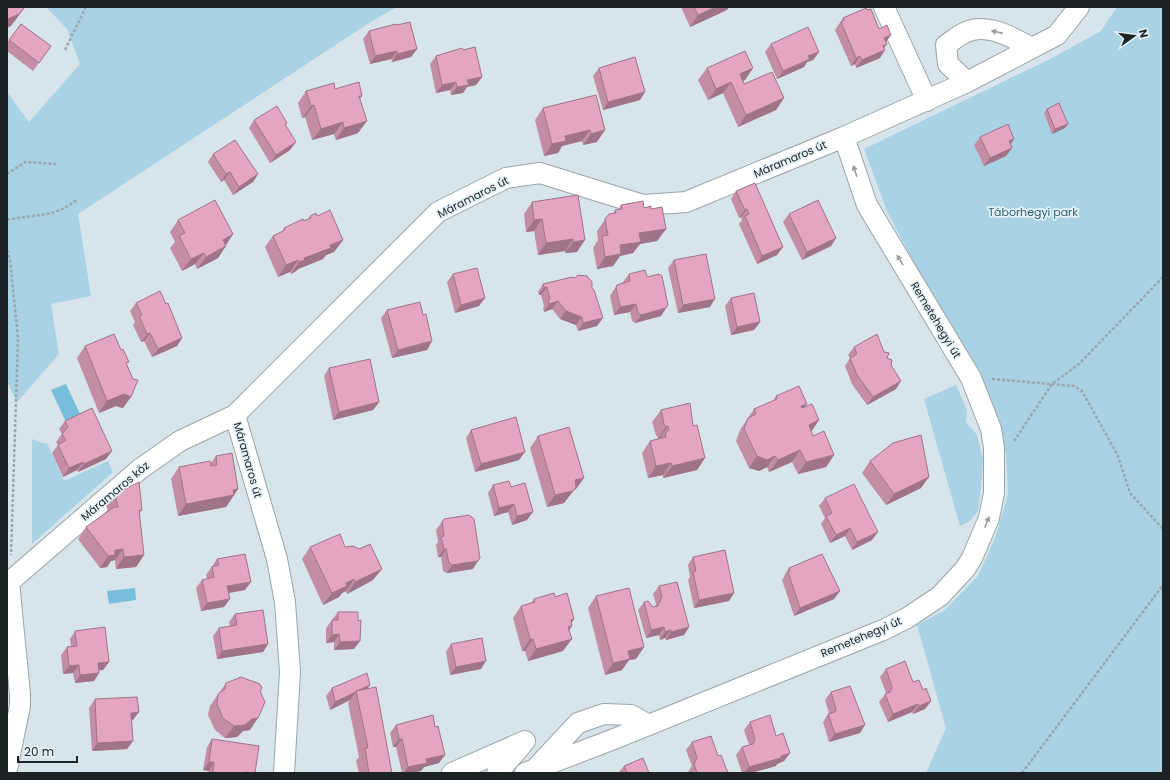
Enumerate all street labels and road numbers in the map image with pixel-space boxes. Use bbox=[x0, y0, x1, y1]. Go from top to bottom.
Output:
street label: Máramaros út bbox=[751, 136, 829, 182]
street label: Máramaros út bbox=[435, 172, 511, 222]
street label: Remetehegyi út bbox=[907, 279, 965, 361]
street label: Máramaros út bbox=[230, 420, 266, 500]
street label: Máramaros köz bbox=[77, 458, 153, 524]
street label: Remetehegyi út bbox=[818, 613, 904, 661]

